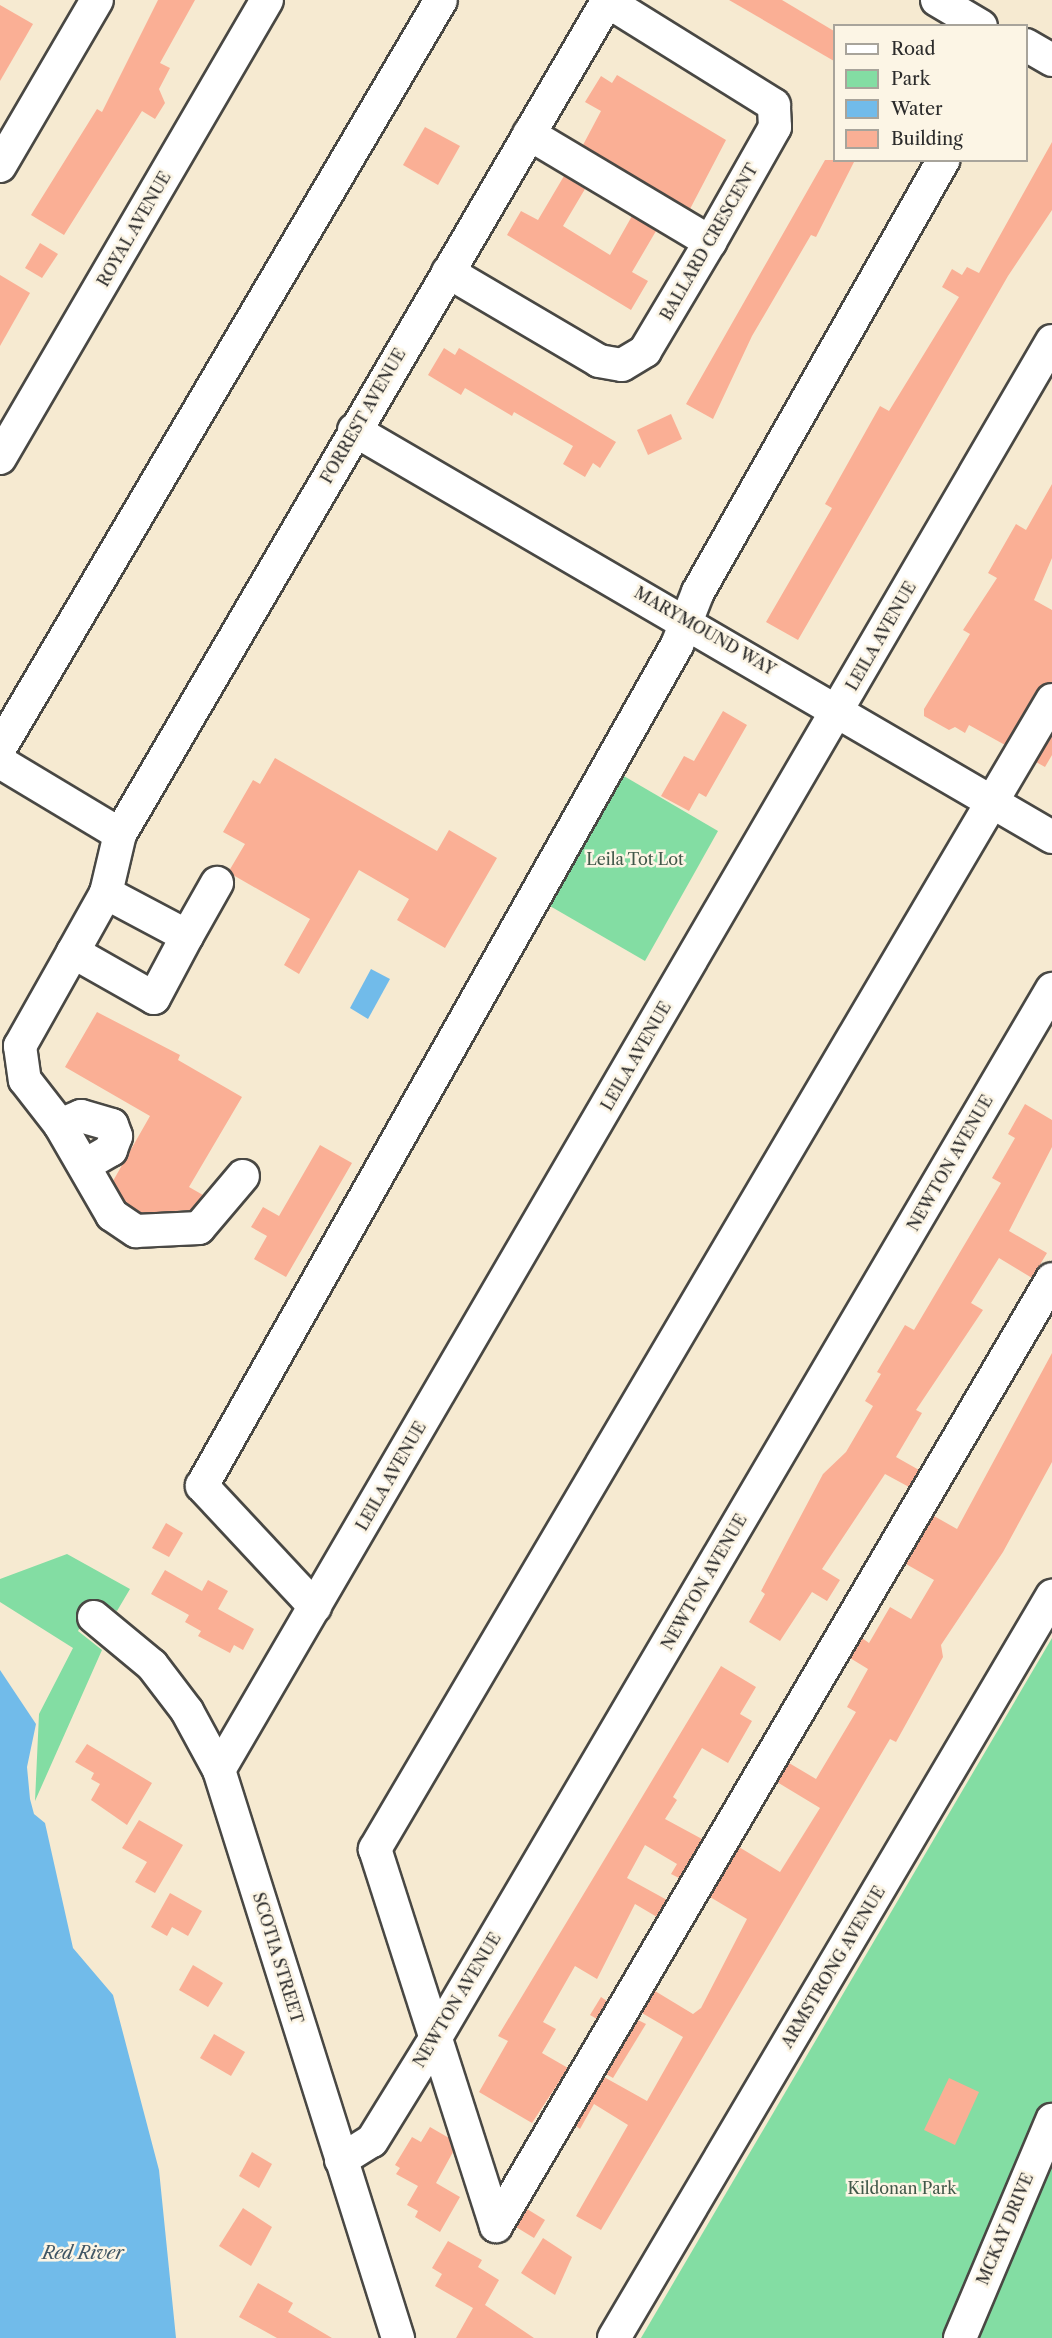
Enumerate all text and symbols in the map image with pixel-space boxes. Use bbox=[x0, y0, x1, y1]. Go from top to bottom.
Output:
legend bbox=[833, 24, 1028, 162]
text: Road bbox=[891, 38, 936, 60]
text: Park bbox=[891, 68, 930, 90]
text: Water bbox=[891, 98, 943, 120]
text: Building bbox=[891, 128, 963, 150]
street label: BALLARD CRESCENT bbox=[656, 160, 762, 324]
street label: ROYAL AVENUE bbox=[93, 168, 175, 290]
street label: FORREST AVENUE bbox=[316, 345, 410, 487]
street label: LEILA AVENUE bbox=[842, 578, 920, 694]
street label: MARYMOUND WAY bbox=[631, 583, 779, 679]
park label: Leila Tot Lot bbox=[586, 849, 684, 869]
street label: LEILA AVENUE bbox=[597, 998, 675, 1114]
street label: NEWTON AVENUE bbox=[903, 1091, 997, 1235]
street label: LEILA AVENUE bbox=[352, 1418, 430, 1534]
street label: NEWTON AVENUE bbox=[657, 1510, 751, 1654]
street label: ARMSTRONG AVENUE bbox=[777, 1882, 889, 2052]
street label: SCOTIA STREET bbox=[249, 1890, 307, 2026]
street label: NEWTON AVENUE bbox=[409, 1929, 505, 2071]
street label: MCKAY DRIVE bbox=[973, 2170, 1037, 2288]
park label: Kildonan Park bbox=[847, 2178, 957, 2198]
water label: Red River bbox=[42, 2242, 124, 2264]

